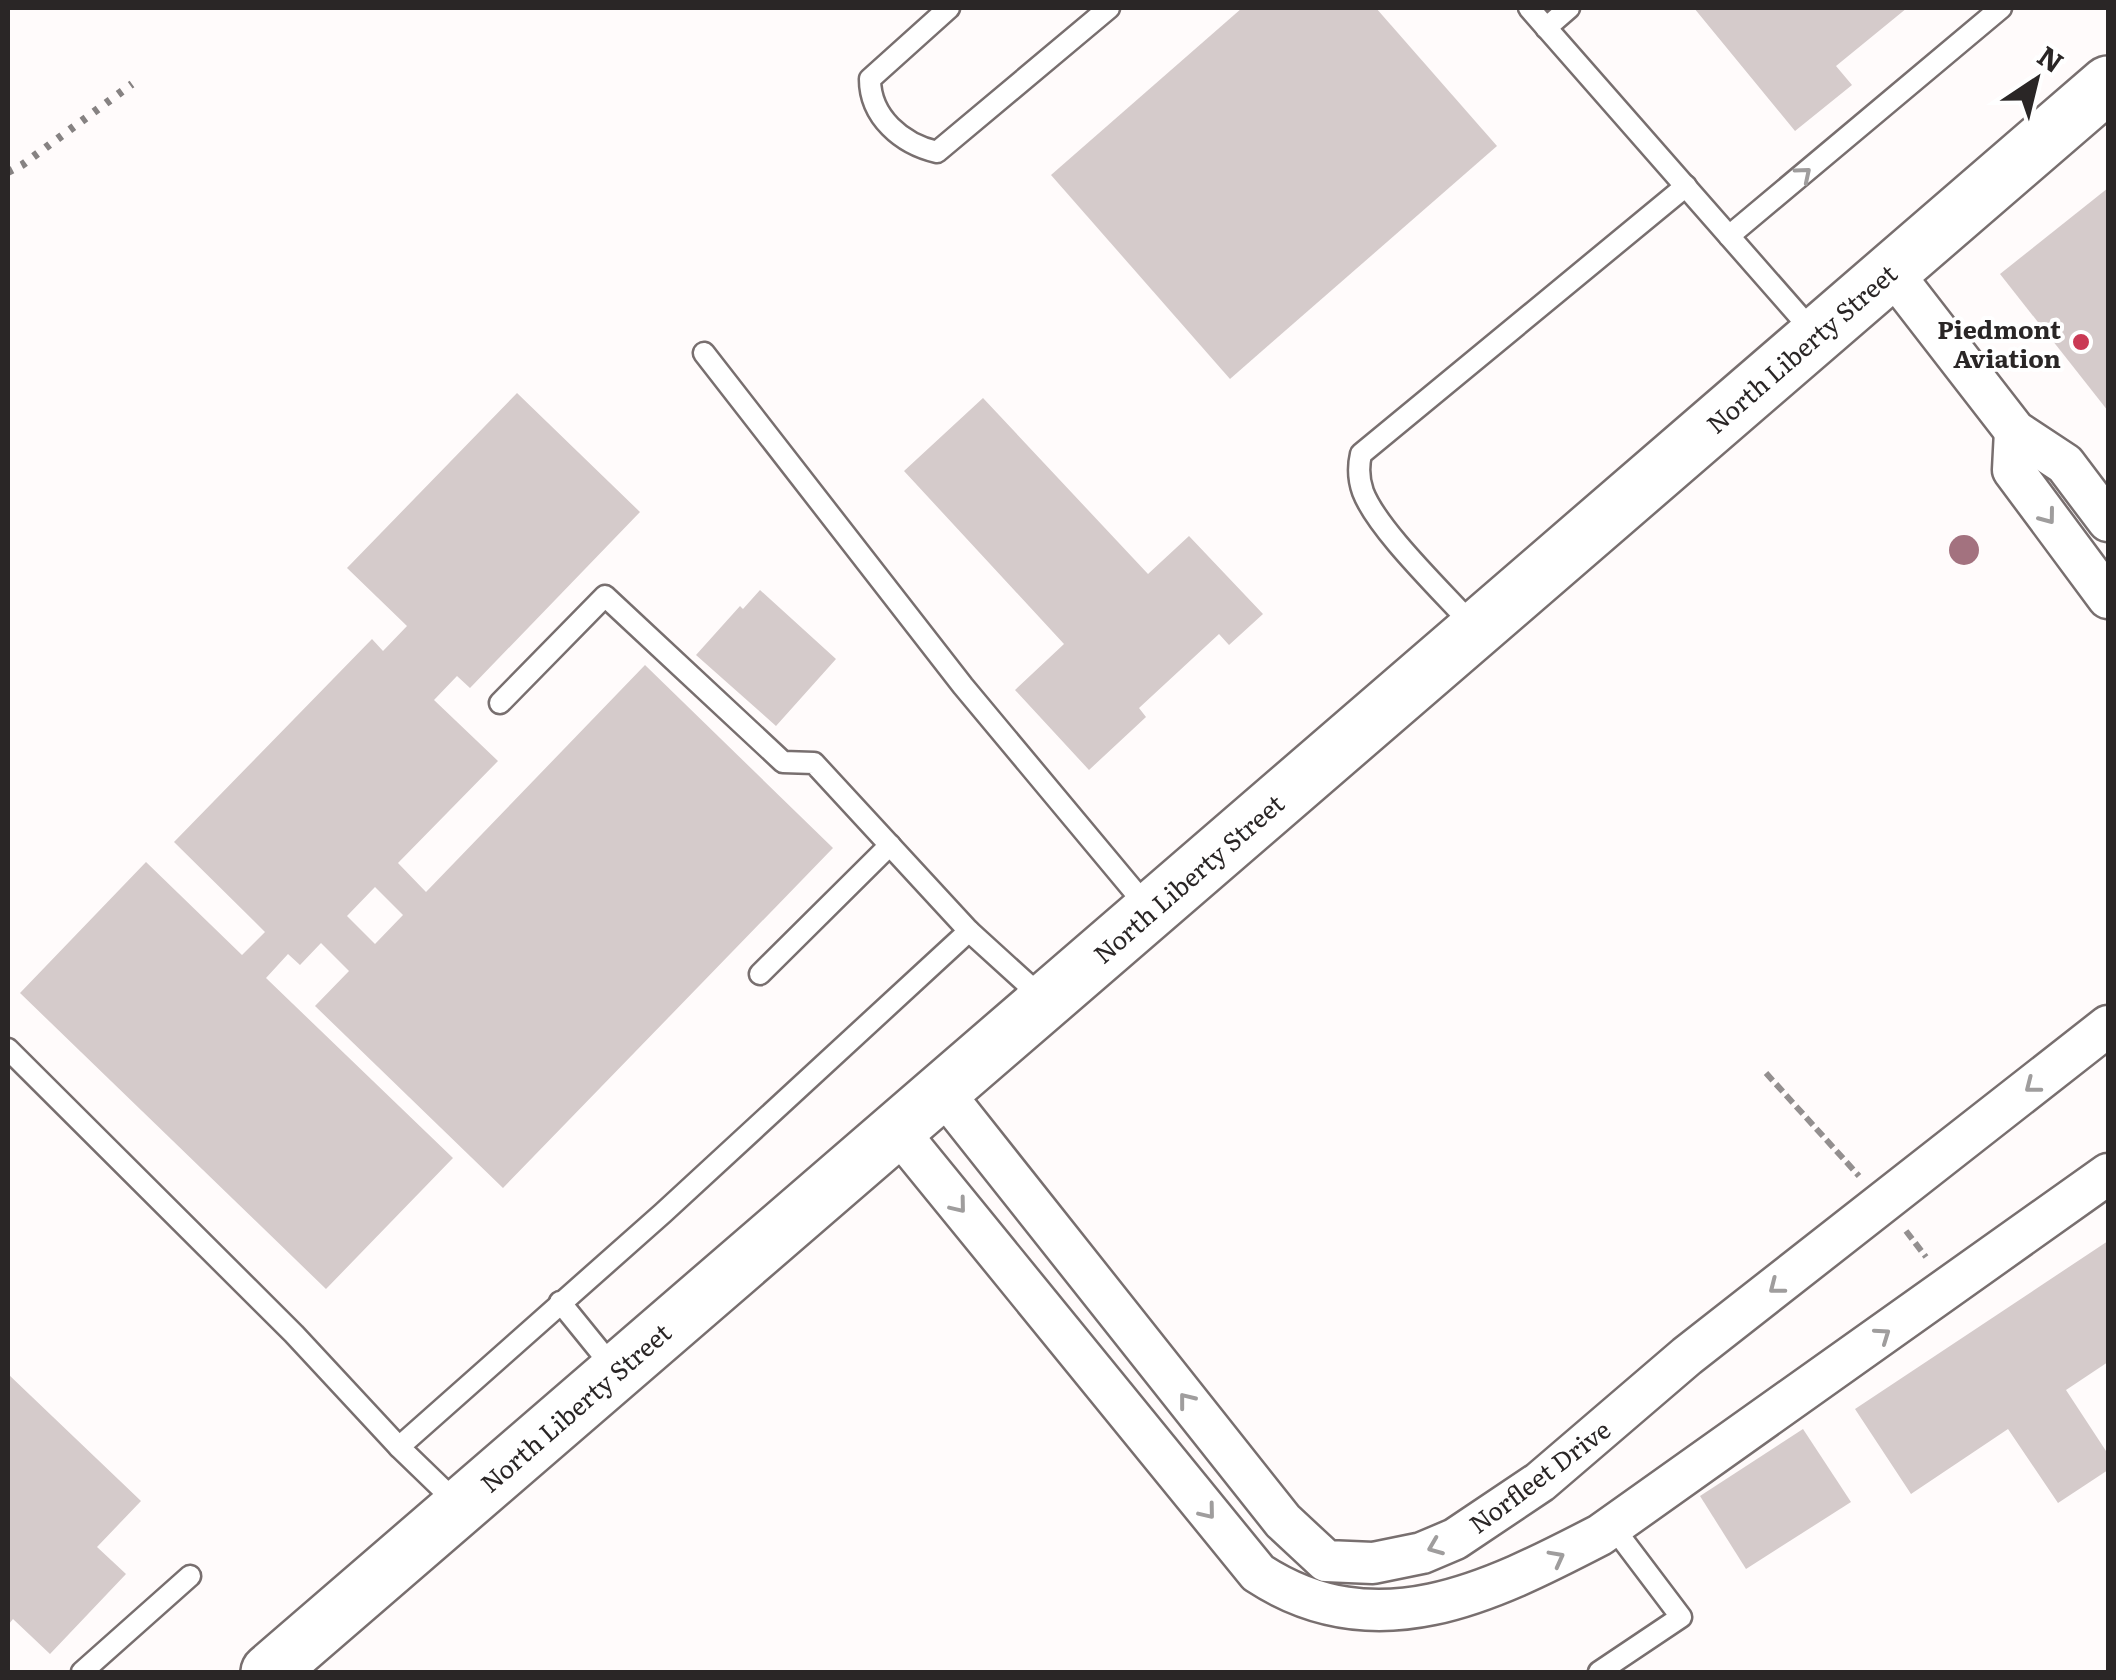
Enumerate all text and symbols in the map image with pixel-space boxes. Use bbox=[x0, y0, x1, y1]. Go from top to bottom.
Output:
north arrow bbox=[1986, 30, 2086, 130]
text: N bbox=[2030, 34, 2073, 82]
one-way arrow bbox=[1792, 167, 1810, 185]
street label: North Liberty Street bbox=[1698, 255, 1904, 441]
place label: Piedmont Aviation bbox=[1937, 310, 2061, 376]
marker: Piedmont Aviation bbox=[2070, 331, 2092, 353]
one-way arrow bbox=[2036, 506, 2054, 524]
street label: North Liberty Street bbox=[1085, 785, 1291, 971]
one-way arrow bbox=[2025, 1074, 2043, 1092]
one-way arrow bbox=[947, 1194, 965, 1212]
one-way arrow bbox=[1769, 1275, 1787, 1293]
street label: North Liberty Street bbox=[472, 1314, 678, 1500]
one-way arrow bbox=[1872, 1330, 1890, 1347]
one-way arrow bbox=[1180, 1393, 1198, 1411]
street label: Norfleet Drive bbox=[1461, 1410, 1617, 1542]
one-way arrow bbox=[1196, 1500, 1214, 1518]
one-way arrow bbox=[1428, 1535, 1445, 1556]
one-way arrow bbox=[1546, 1550, 1564, 1570]

